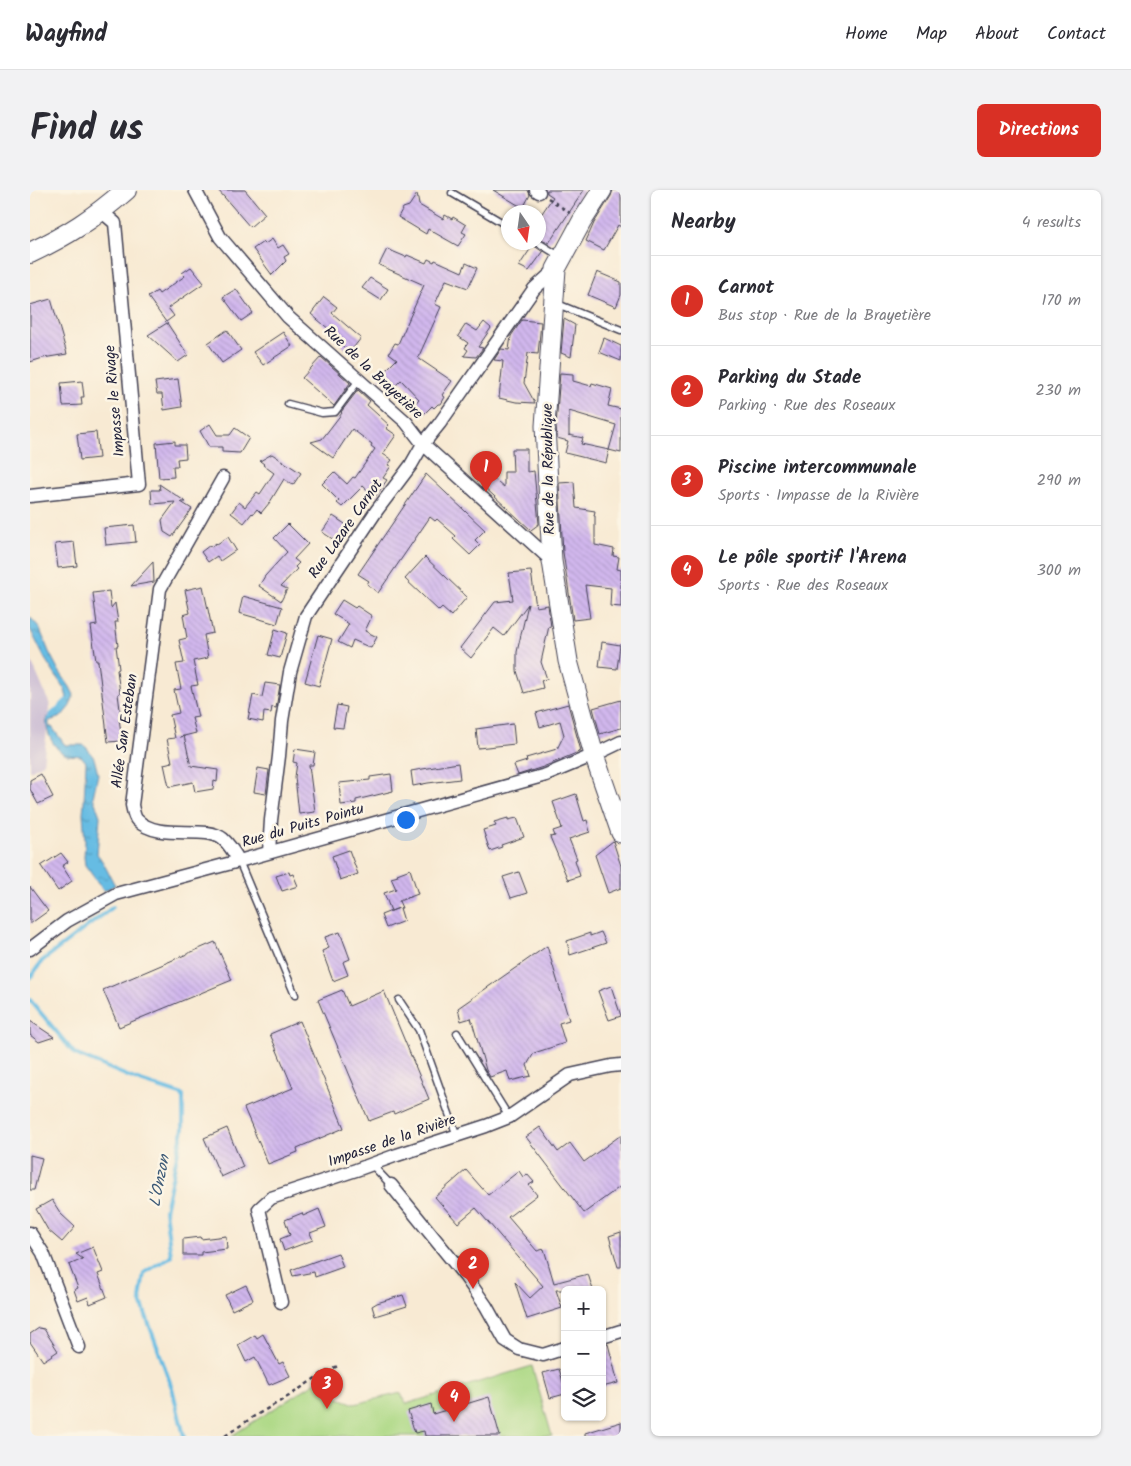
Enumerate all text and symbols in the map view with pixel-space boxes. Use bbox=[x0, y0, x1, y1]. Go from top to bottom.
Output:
text: Wayfind bbox=[25, 15, 107, 54]
text: Home bbox=[845, 20, 888, 49]
text: Map bbox=[916, 20, 947, 49]
text: About bbox=[975, 20, 1019, 49]
text: Contact bbox=[1047, 20, 1106, 49]
text: Find us bbox=[30, 102, 143, 158]
button: Directions bbox=[977, 104, 1101, 157]
north arrow bbox=[501, 205, 546, 250]
text: Nearby bbox=[671, 206, 736, 239]
text: 4 results bbox=[1022, 210, 1081, 235]
text: Carnot bbox=[718, 273, 774, 303]
text: 1 bbox=[685, 288, 689, 313]
text: 170 m bbox=[1041, 288, 1081, 313]
text: Bus stop · Rue de la Brayetière bbox=[718, 303, 931, 328]
street label: Rue de la Brayetière bbox=[318, 320, 428, 426]
street label: Impasse le Rivage bbox=[98, 344, 132, 458]
text: Parking du Stade bbox=[718, 363, 861, 393]
text: 2 bbox=[682, 378, 692, 403]
text: 230 m bbox=[1035, 378, 1081, 403]
text: Parking · Rue des Roseaux bbox=[718, 393, 895, 418]
street label: Rue de la République bbox=[536, 403, 562, 535]
pin: 1 bbox=[470, 451, 502, 492]
text: Piscine intercommunale bbox=[718, 453, 917, 483]
text: 3 bbox=[683, 468, 691, 493]
text: 290 m bbox=[1037, 468, 1081, 493]
street label: Rue Lazare Carnot bbox=[303, 474, 389, 584]
text: Sports · Impasse de la Rivière bbox=[718, 483, 919, 508]
text: Le pôle sportif l'Arena bbox=[718, 543, 907, 573]
text: 4 bbox=[683, 558, 691, 583]
text: 300 m bbox=[1037, 558, 1081, 583]
text: Sports · Rue des Roseaux bbox=[718, 573, 888, 598]
street label: Allée San Esteban bbox=[105, 672, 145, 790]
street label: Rue du Puits Pointu bbox=[239, 797, 367, 855]
your location bbox=[393, 807, 419, 833]
street label: Impasse de la Rivière bbox=[325, 1108, 459, 1174]
water label: L'Onzon bbox=[143, 1152, 178, 1209]
pin: 2 bbox=[457, 1248, 489, 1289]
map controls bbox=[561, 1286, 606, 1421]
button: + bbox=[561, 1286, 606, 1331]
button: − bbox=[561, 1331, 606, 1376]
pin: 3 bbox=[311, 1368, 343, 1409]
button: layers bbox=[561, 1376, 606, 1421]
pin: 4 bbox=[438, 1381, 470, 1422]

